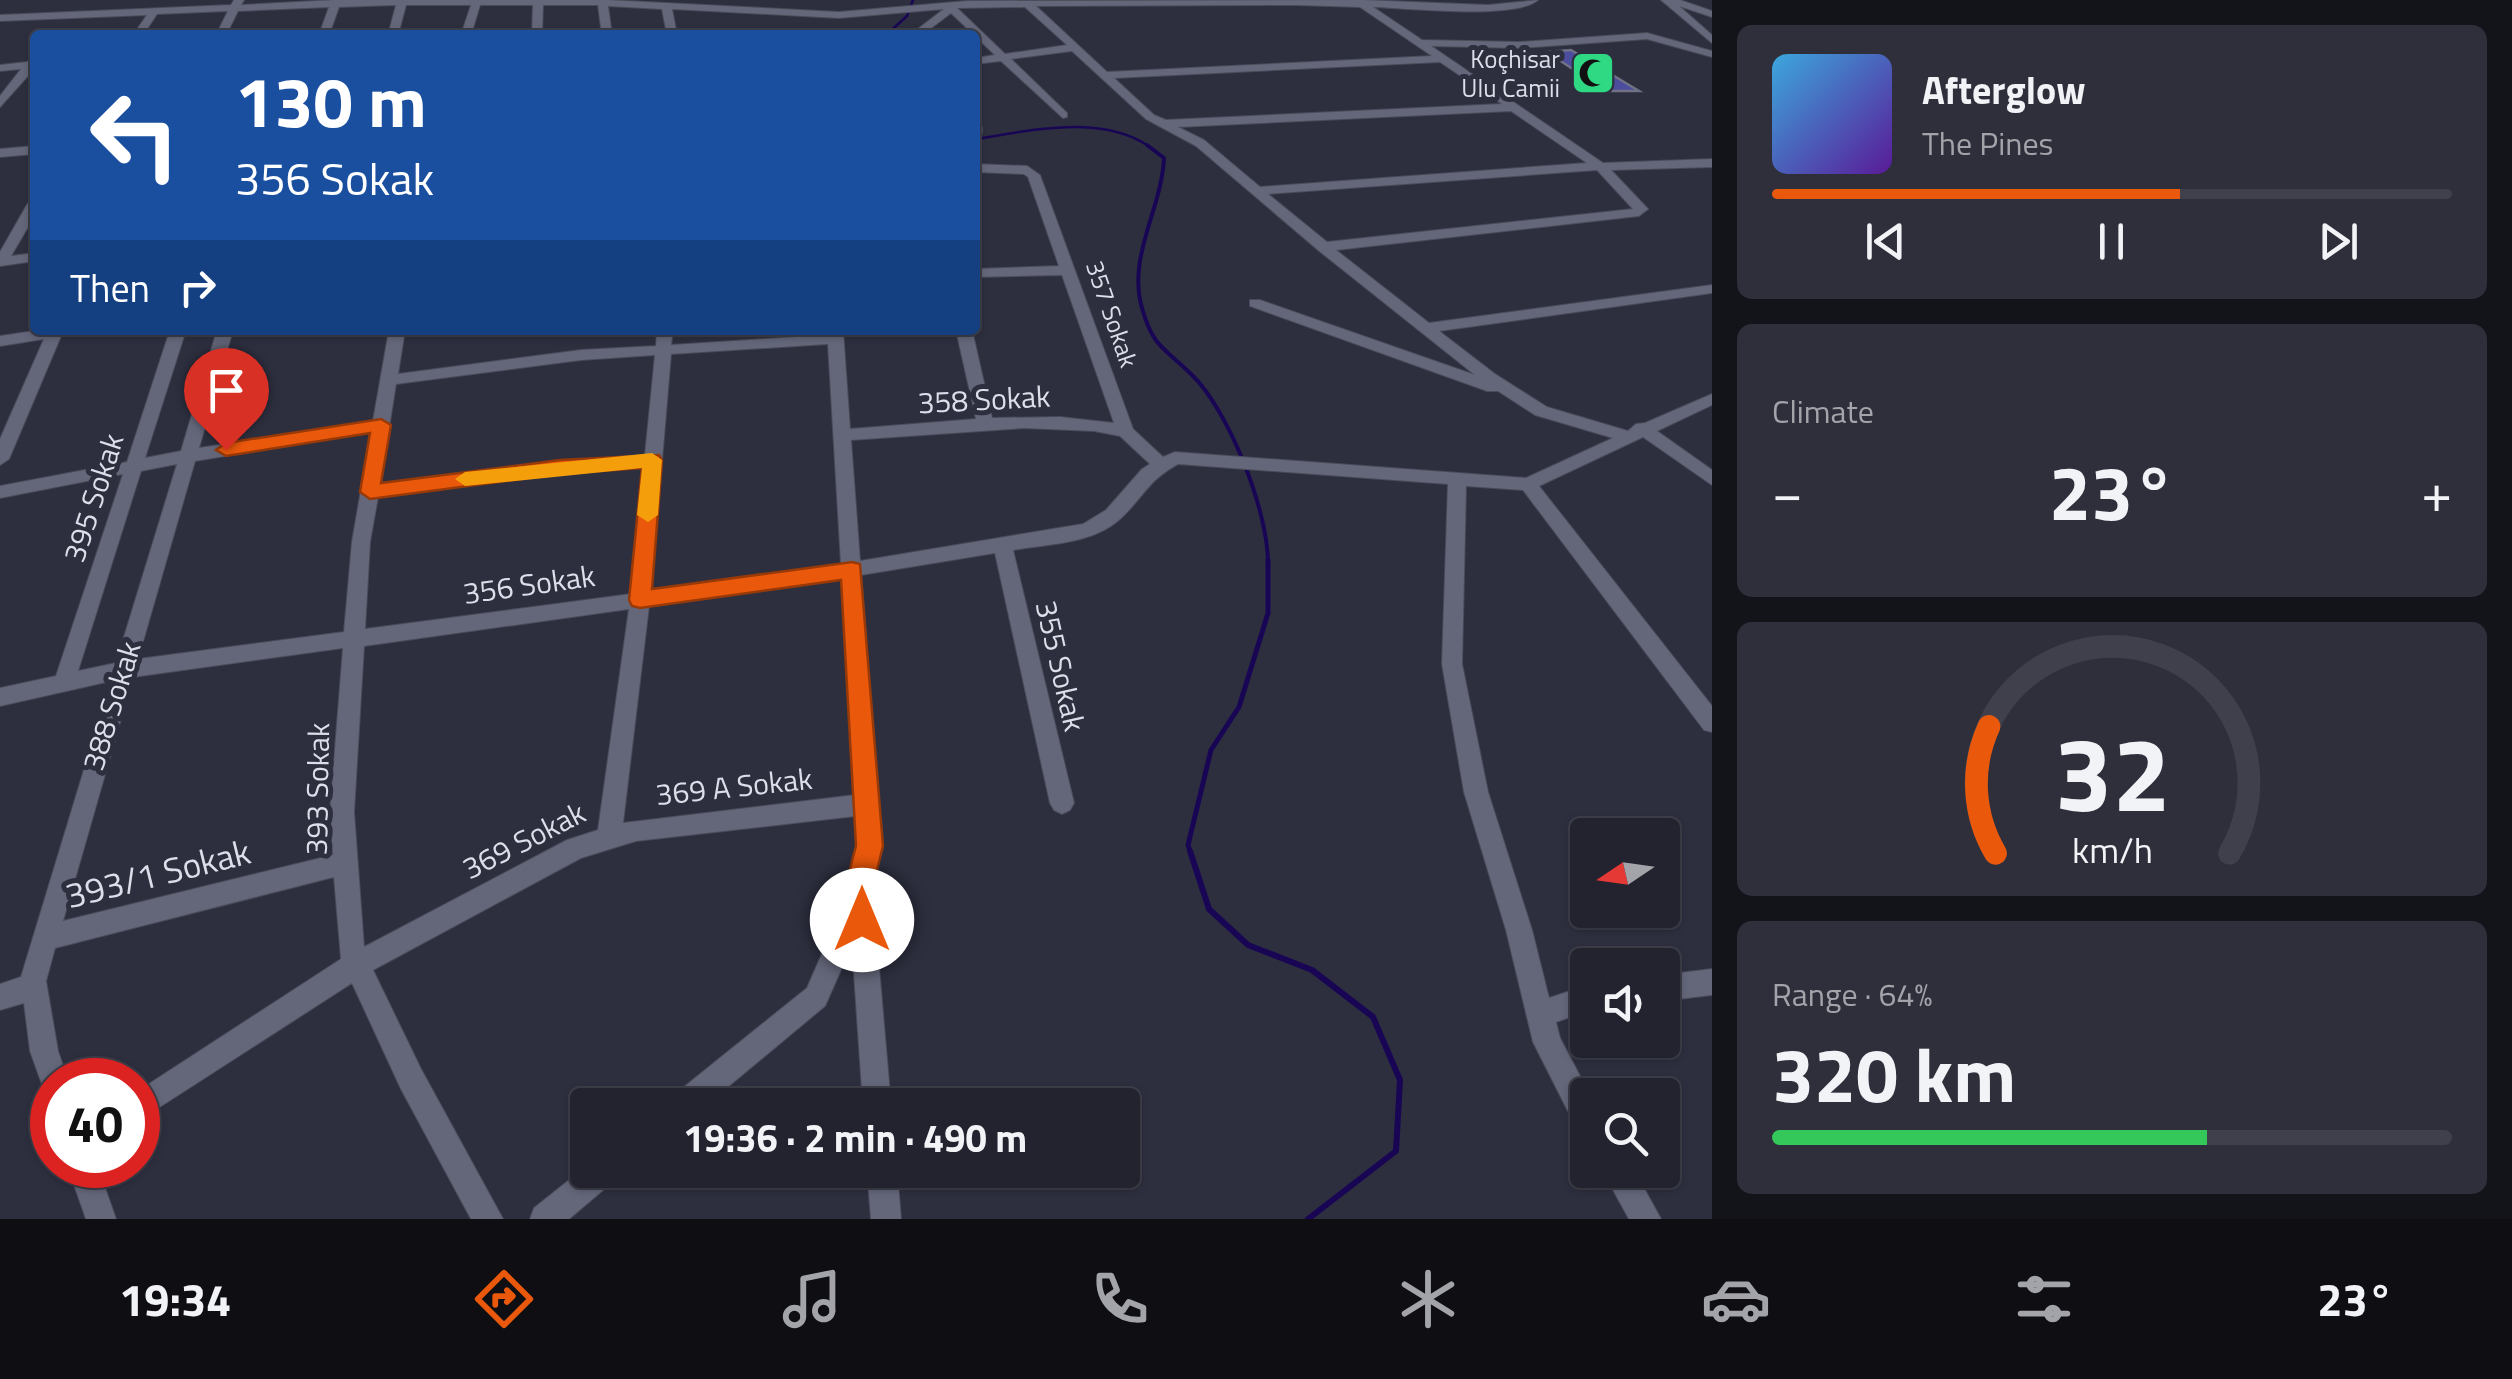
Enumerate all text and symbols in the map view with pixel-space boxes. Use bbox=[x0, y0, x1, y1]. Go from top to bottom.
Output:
place label: Koçhisar Ulu Camii bbox=[1461, 40, 1560, 107]
text: 130 m bbox=[235, 48, 427, 154]
mosque icon: Koçhisar Ulu Camii bbox=[1570, 50, 1616, 96]
text: Afterglow bbox=[1922, 61, 2086, 119]
icon: left bbox=[70, 70, 200, 200]
text: The Pines bbox=[1922, 119, 2053, 167]
text: 356 Sokak bbox=[235, 144, 434, 212]
icon: previous bbox=[1858, 214, 1913, 269]
icon: pause bbox=[2084, 214, 2139, 269]
icon: next bbox=[2311, 214, 2366, 269]
street label: 357 Sokak bbox=[1076, 256, 1148, 373]
text: Then bbox=[70, 259, 150, 317]
icon: right bbox=[170, 260, 225, 315]
pin bbox=[184, 348, 269, 451]
icon: arrive bbox=[199, 363, 254, 418]
street label: 358 Sokak bbox=[916, 373, 1051, 425]
text: Climate bbox=[1772, 387, 1874, 435]
street label: 395 Sokak bbox=[51, 427, 135, 568]
text: 23° bbox=[2049, 435, 2175, 549]
text: − bbox=[1772, 450, 1803, 533]
text: + bbox=[2421, 450, 2452, 533]
street label: 356 Sokak bbox=[460, 552, 598, 616]
street label: 355 Sokak bbox=[1024, 596, 1098, 736]
street label: 388 Sokak bbox=[70, 635, 152, 776]
text: 32 bbox=[2054, 693, 2170, 851]
street label: 393 Sokak bbox=[293, 722, 341, 856]
street label: 369 A Sokak bbox=[653, 755, 815, 817]
street label: 369 Sokak bbox=[454, 789, 593, 891]
north arrow bbox=[1570, 818, 1680, 928]
map controls bbox=[1570, 818, 1680, 1188]
text: km/h bbox=[2072, 822, 2152, 877]
street label: 393/1 Sokak bbox=[60, 824, 256, 922]
position arrow bbox=[810, 868, 914, 972]
button: sound bbox=[1570, 948, 1680, 1058]
text: Range · 64% bbox=[1772, 970, 1932, 1018]
text: 320 km bbox=[1772, 1017, 2016, 1131]
speed limit sign: 40 bbox=[30, 1058, 160, 1188]
button: search bbox=[1570, 1078, 1680, 1188]
text: 19:36 · 2 min · 490 m bbox=[683, 1109, 1027, 1167]
icon: directions bbox=[469, 1264, 539, 1334]
icon: music bbox=[777, 1264, 847, 1334]
icon: phone bbox=[1085, 1264, 1155, 1334]
icon: climate bbox=[1393, 1264, 1463, 1334]
icon: car bbox=[1701, 1264, 1771, 1334]
icon: filters bbox=[2009, 1264, 2079, 1334]
text: 19:34 bbox=[119, 1265, 231, 1333]
text: 23° bbox=[2317, 1265, 2393, 1333]

